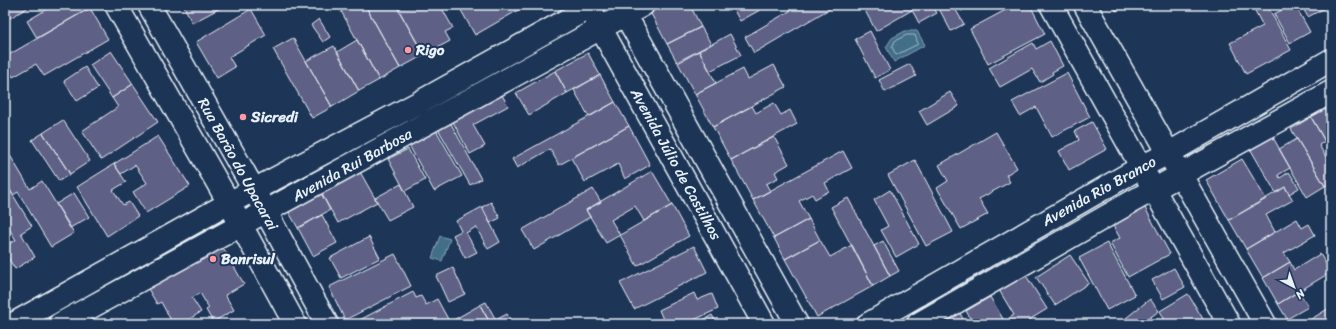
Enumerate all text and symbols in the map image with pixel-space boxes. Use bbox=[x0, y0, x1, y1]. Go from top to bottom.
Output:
place label: Rigo bbox=[415, 37, 445, 63]
marker: Rigo bbox=[403, 45, 413, 55]
street label: Avenida Júlio de Castilhos bbox=[623, 82, 729, 245]
street label: Rua Barão do Upacarai bbox=[191, 93, 286, 236]
place label: Sicredi bbox=[250, 104, 299, 130]
marker: Sicredi bbox=[238, 112, 248, 122]
street label: Avenida Rui Barbosa bbox=[286, 121, 417, 209]
street label: Avenida Rio Branco bbox=[1036, 149, 1161, 234]
place label: Banrisul bbox=[221, 246, 276, 272]
marker: Banrisul bbox=[208, 254, 218, 264]
north arrow bbox=[1274, 267, 1314, 307]
text: N bbox=[1291, 284, 1310, 304]

